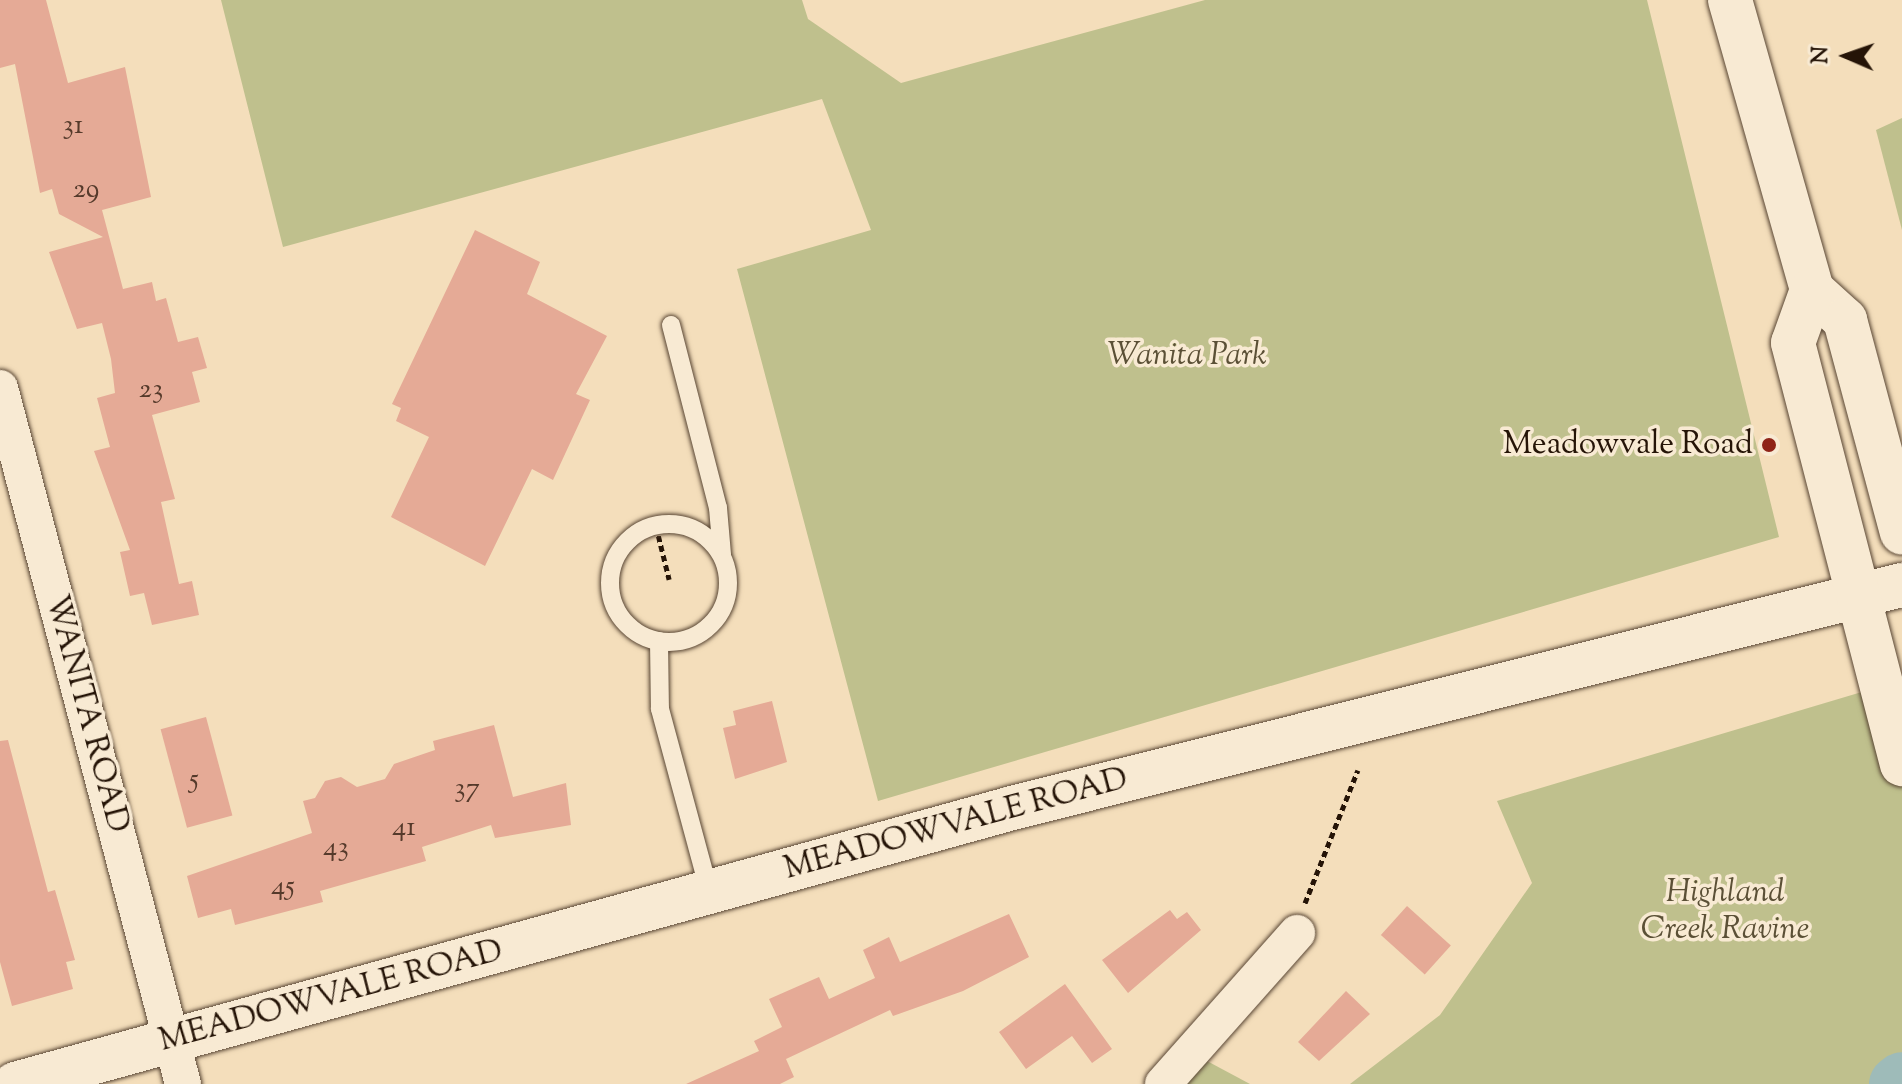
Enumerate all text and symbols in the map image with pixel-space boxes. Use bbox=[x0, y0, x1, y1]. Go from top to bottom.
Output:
north arrow bbox=[1806, 16, 1886, 96]
text: N bbox=[1806, 46, 1838, 64]
house number: 31 bbox=[63, 109, 83, 143]
house number: 29 bbox=[73, 173, 99, 207]
park label: Wanita Park bbox=[1107, 337, 1267, 375]
house number: 23 bbox=[139, 373, 163, 407]
place label: Meadowvale Road bbox=[1503, 426, 1753, 464]
marker: Meadowvale Road bbox=[1760, 436, 1778, 454]
street label: WANITA ROAD bbox=[36, 591, 136, 837]
street label: MEADOWVALE ROAD bbox=[780, 761, 1132, 889]
house number: 5 bbox=[189, 763, 199, 797]
house number: 37 bbox=[454, 772, 480, 806]
house number: 41 bbox=[392, 811, 416, 845]
house number: 43 bbox=[323, 831, 349, 865]
house number: 45 bbox=[271, 870, 295, 904]
park label: Highland Creek Ravine bbox=[1641, 875, 1809, 950]
street label: MEADOWVALE ROAD bbox=[155, 933, 507, 1061]

